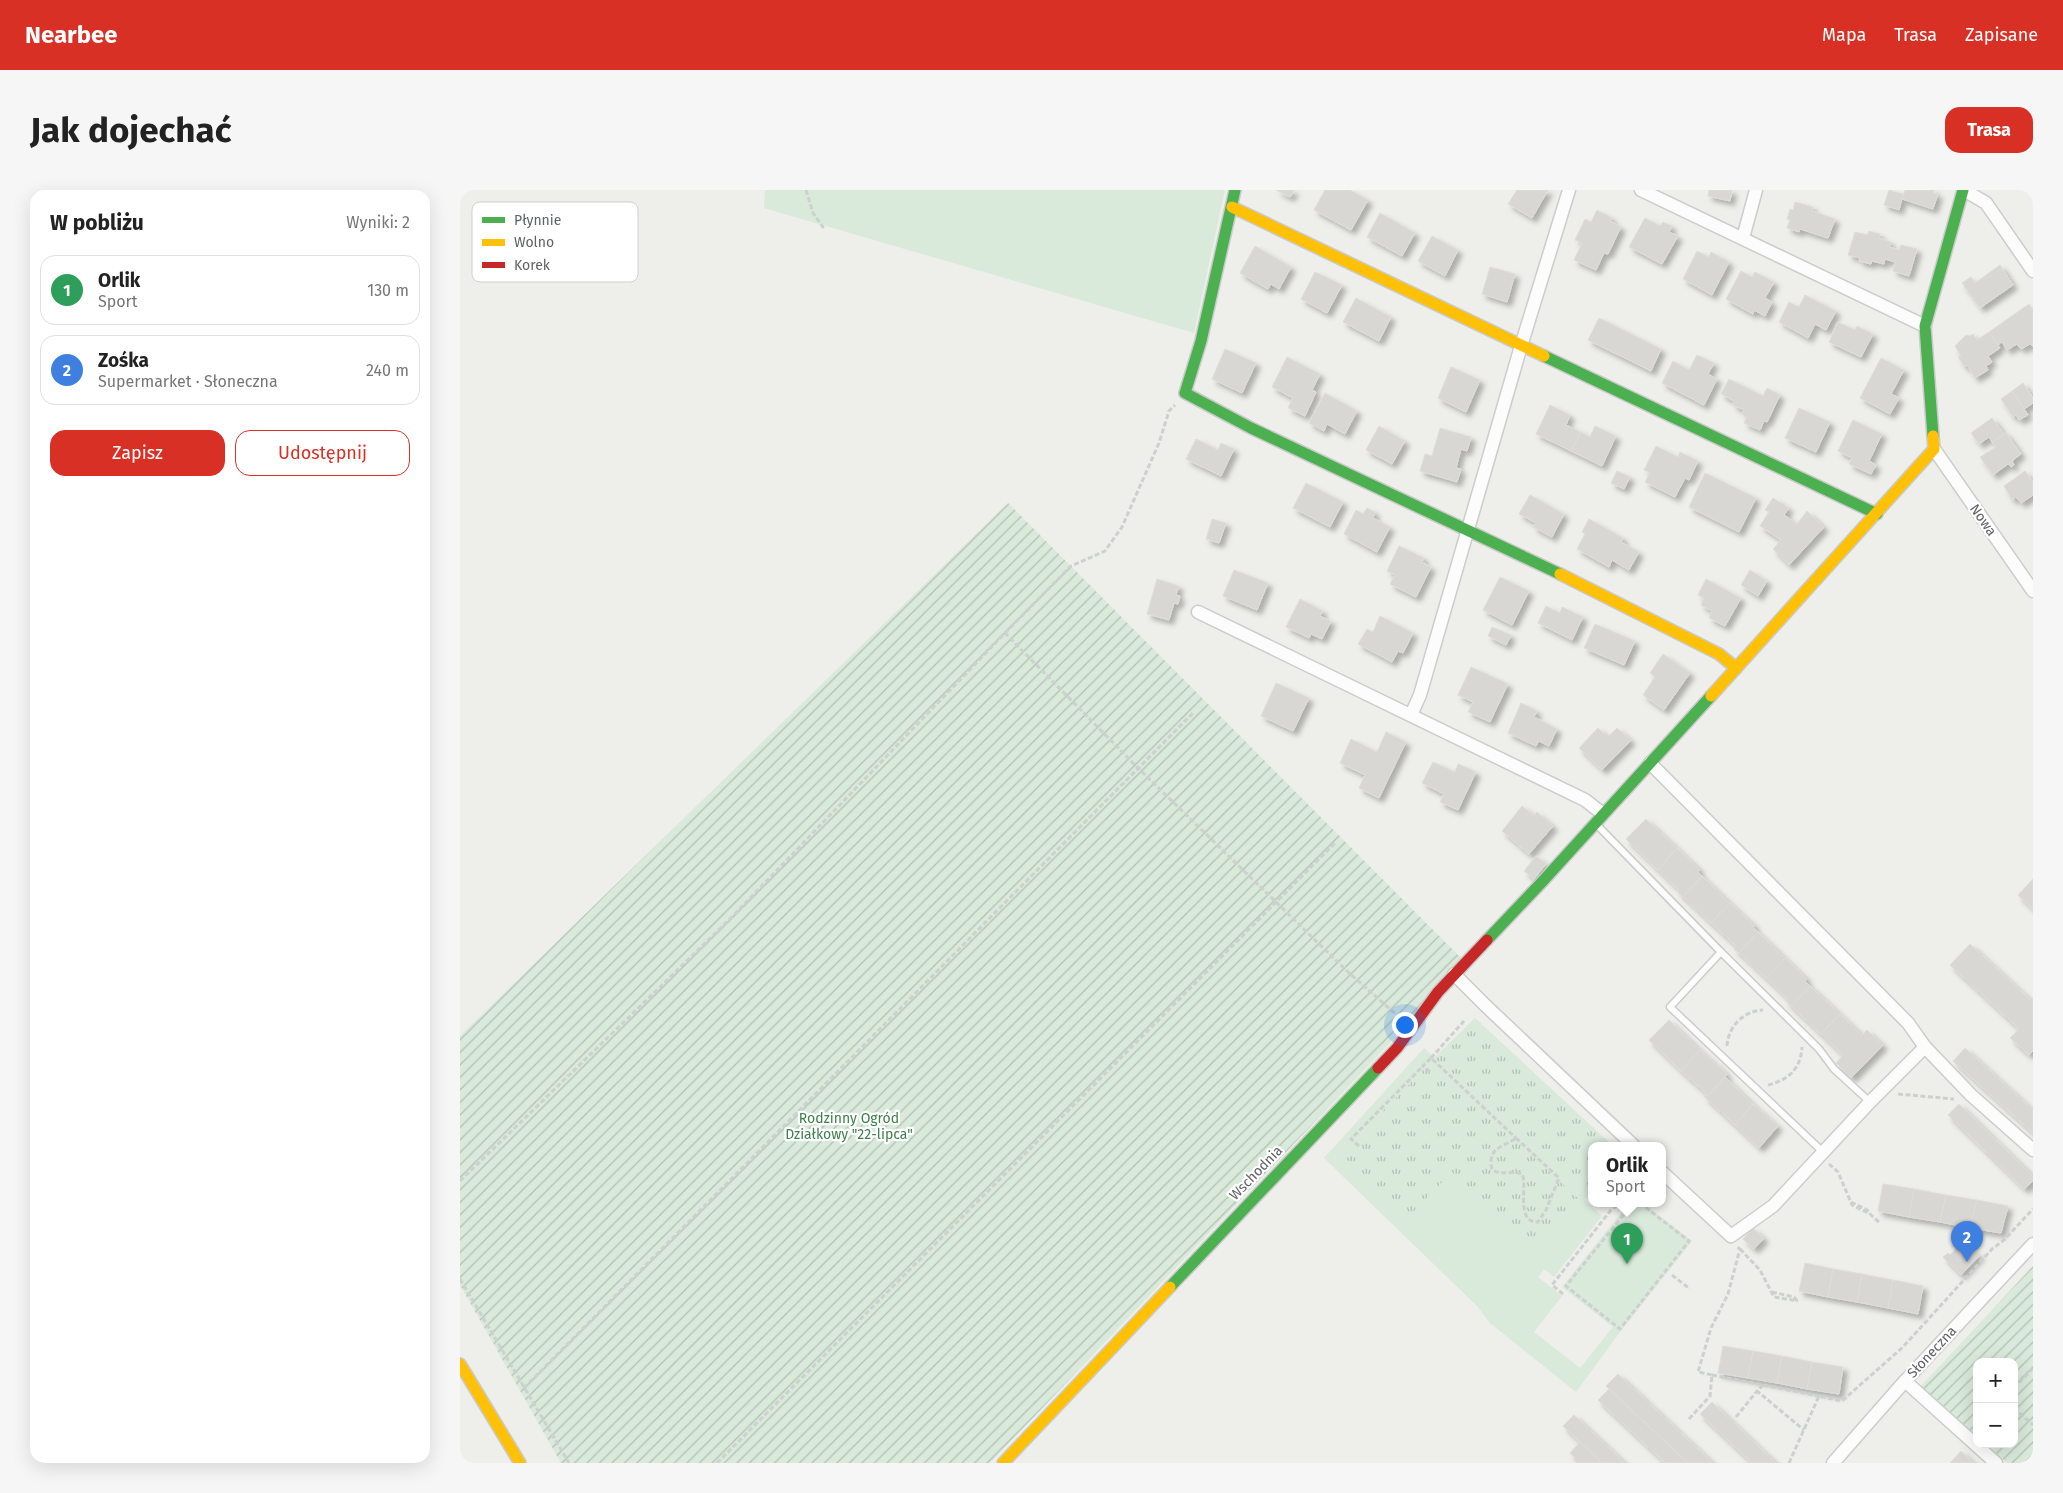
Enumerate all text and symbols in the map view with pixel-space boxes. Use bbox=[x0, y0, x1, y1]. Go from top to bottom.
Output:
text: Nearbee bbox=[25, 21, 118, 49]
text: Mapa bbox=[1822, 24, 1866, 46]
text: Trasa bbox=[1894, 24, 1937, 46]
text: Zapisane bbox=[1965, 24, 2038, 46]
button: Trasa bbox=[1945, 107, 2033, 153]
text: Jak dojechać bbox=[30, 109, 231, 151]
legend bbox=[472, 202, 638, 282]
text: W pobliżu bbox=[50, 210, 144, 236]
text: Płynnie bbox=[514, 212, 561, 229]
text: Wyniki: 2 bbox=[346, 213, 410, 232]
text: Wolno bbox=[514, 234, 554, 251]
text: Korek bbox=[514, 257, 551, 274]
text: Orlik bbox=[98, 269, 140, 292]
text: 1 bbox=[63, 281, 71, 300]
text: 130 m bbox=[367, 281, 409, 300]
text: Sport bbox=[98, 292, 138, 311]
text: Zośka bbox=[98, 349, 149, 372]
text: 2 bbox=[63, 361, 71, 380]
text: 240 m bbox=[366, 361, 409, 380]
text: Supermarket · Słoneczna bbox=[98, 372, 278, 391]
button: Zapisz bbox=[50, 430, 225, 476]
button: Udostępnij bbox=[235, 430, 410, 476]
street label: Nowa bbox=[1966, 501, 2000, 539]
your location bbox=[1392, 1012, 1418, 1038]
park label: Rodzinny Ogród Działkowy "22-lipca" bbox=[785, 1110, 913, 1143]
street label: Wschodnia bbox=[1226, 1142, 1286, 1204]
popup bbox=[1588, 1142, 1666, 1207]
text: Orlik bbox=[1606, 1154, 1648, 1177]
text: Sport bbox=[1606, 1177, 1645, 1196]
pin: 2 bbox=[1951, 1221, 1983, 1262]
pin: 1 bbox=[1611, 1223, 1643, 1264]
street label: Słoneczna bbox=[1904, 1323, 1960, 1381]
map controls bbox=[1973, 1358, 2018, 1448]
button: + bbox=[1973, 1358, 2018, 1403]
button: − bbox=[1973, 1403, 2018, 1448]

